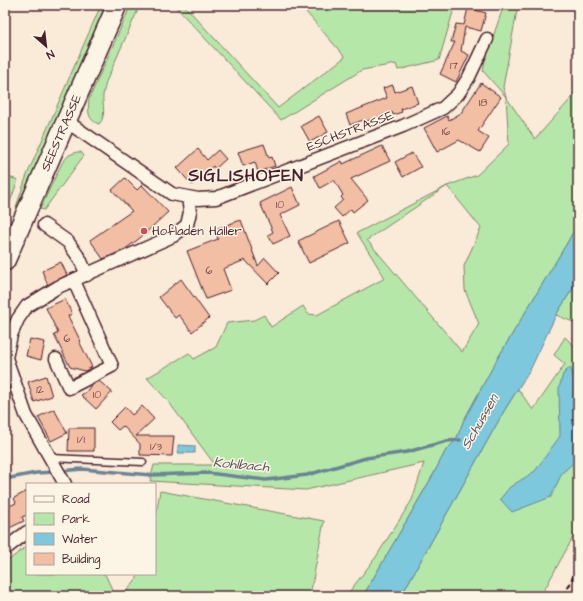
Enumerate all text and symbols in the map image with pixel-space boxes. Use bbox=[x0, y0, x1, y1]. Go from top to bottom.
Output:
north arrow bbox=[26, 26, 66, 66]
text: N bbox=[44, 46, 57, 63]
house number: 17 bbox=[450, 58, 458, 73]
street label: SEESTRASSE bbox=[36, 91, 86, 174]
house number: 18 bbox=[479, 95, 487, 110]
street label: ESCHSTRASSE bbox=[304, 106, 396, 156]
house number: 16 bbox=[442, 124, 450, 139]
district label: SIGLISHOFEN bbox=[187, 164, 304, 188]
house number: 10 bbox=[276, 197, 284, 212]
place label: Hofladen Haller bbox=[152, 222, 242, 240]
marker: Hofladen Haller bbox=[139, 226, 149, 236]
house number: 6 bbox=[206, 263, 213, 278]
house number: 6 bbox=[64, 331, 71, 346]
house number: 12 bbox=[36, 382, 45, 397]
house number: 10 bbox=[93, 387, 101, 402]
water label: Schussen bbox=[456, 390, 504, 453]
house number: 1/1 bbox=[77, 432, 85, 447]
house number: 1/3 bbox=[150, 439, 162, 454]
water label: Kohlbach bbox=[212, 453, 271, 478]
legend bbox=[26, 483, 156, 575]
text: Road bbox=[62, 491, 90, 508]
text: Park bbox=[62, 511, 90, 528]
text: Water bbox=[62, 531, 98, 548]
text: Building bbox=[62, 551, 100, 569]

